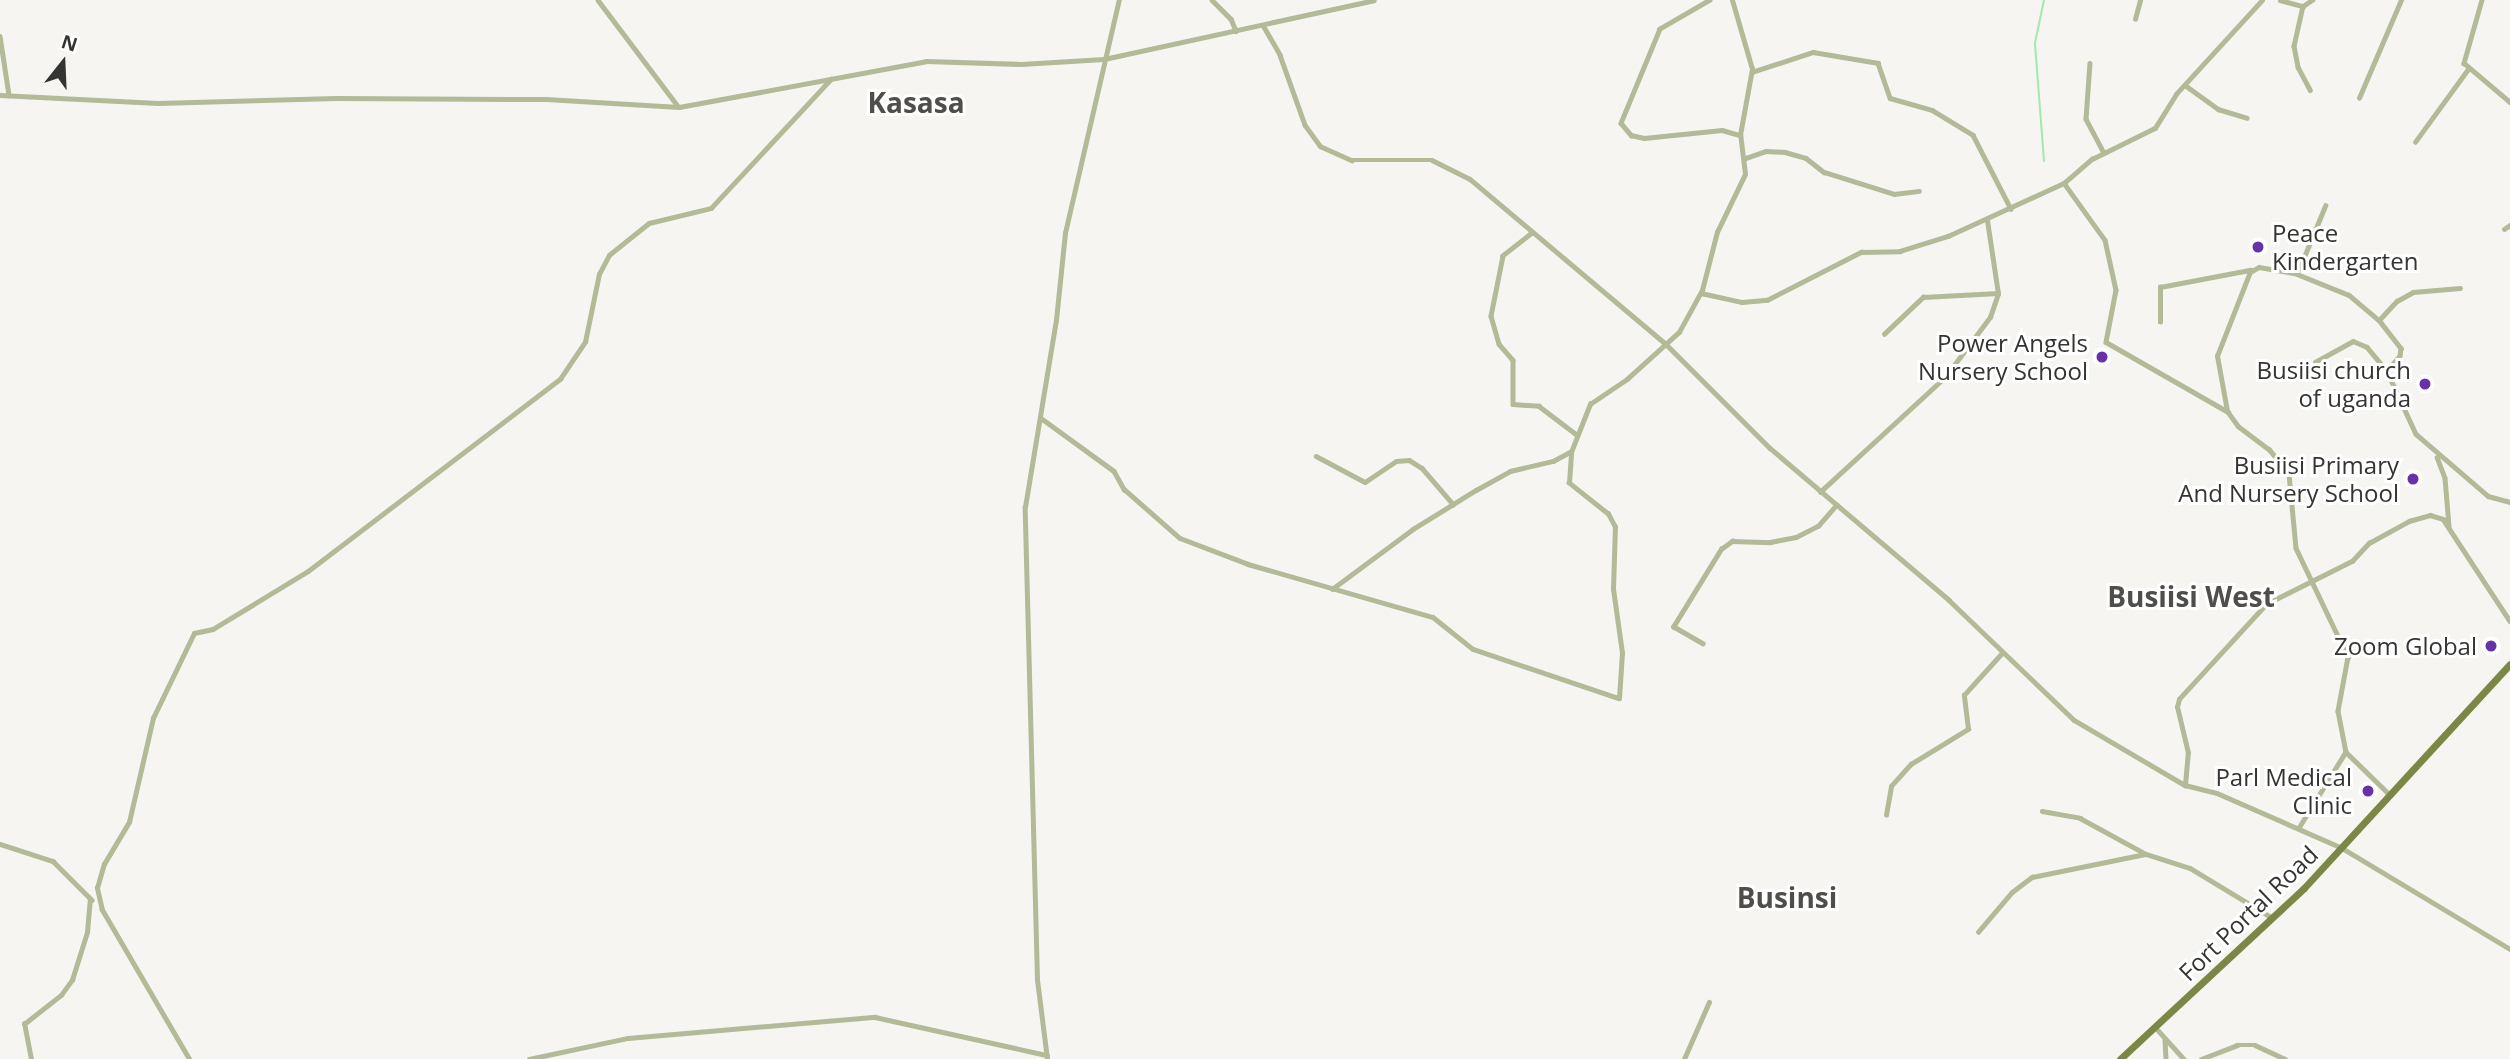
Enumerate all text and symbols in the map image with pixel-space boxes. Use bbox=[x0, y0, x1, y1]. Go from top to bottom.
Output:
north arrow bbox=[28, 28, 98, 98]
text: N bbox=[58, 28, 81, 58]
district label: Kasasa bbox=[867, 85, 965, 119]
place label: Peace Kindergarten bbox=[2272, 219, 2418, 275]
marker: Peace Kindergarten bbox=[2250, 239, 2266, 255]
place label: Power Angels Nursery School bbox=[1918, 329, 2088, 385]
marker: Power Angels Nursery School bbox=[2094, 349, 2110, 365]
place label: Busiisi church of uganda bbox=[2257, 356, 2411, 412]
marker: Busiisi church of uganda bbox=[2417, 376, 2433, 392]
place label: Busiisi Primary And Nursery School bbox=[2178, 451, 2399, 507]
marker: Busiisi Primary And Nursery School bbox=[2405, 471, 2421, 487]
district label: Busiisi West bbox=[2107, 579, 2275, 613]
place label: Zoom Global bbox=[2334, 632, 2477, 660]
marker: Zoom Global bbox=[2483, 638, 2499, 654]
place label: Parl Medical Clinic bbox=[2215, 763, 2352, 819]
marker: Parl Medical Clinic bbox=[2358, 781, 2378, 801]
street label: Fort Portal Road bbox=[2173, 840, 2323, 986]
district label: Businsi bbox=[1737, 880, 1837, 914]

